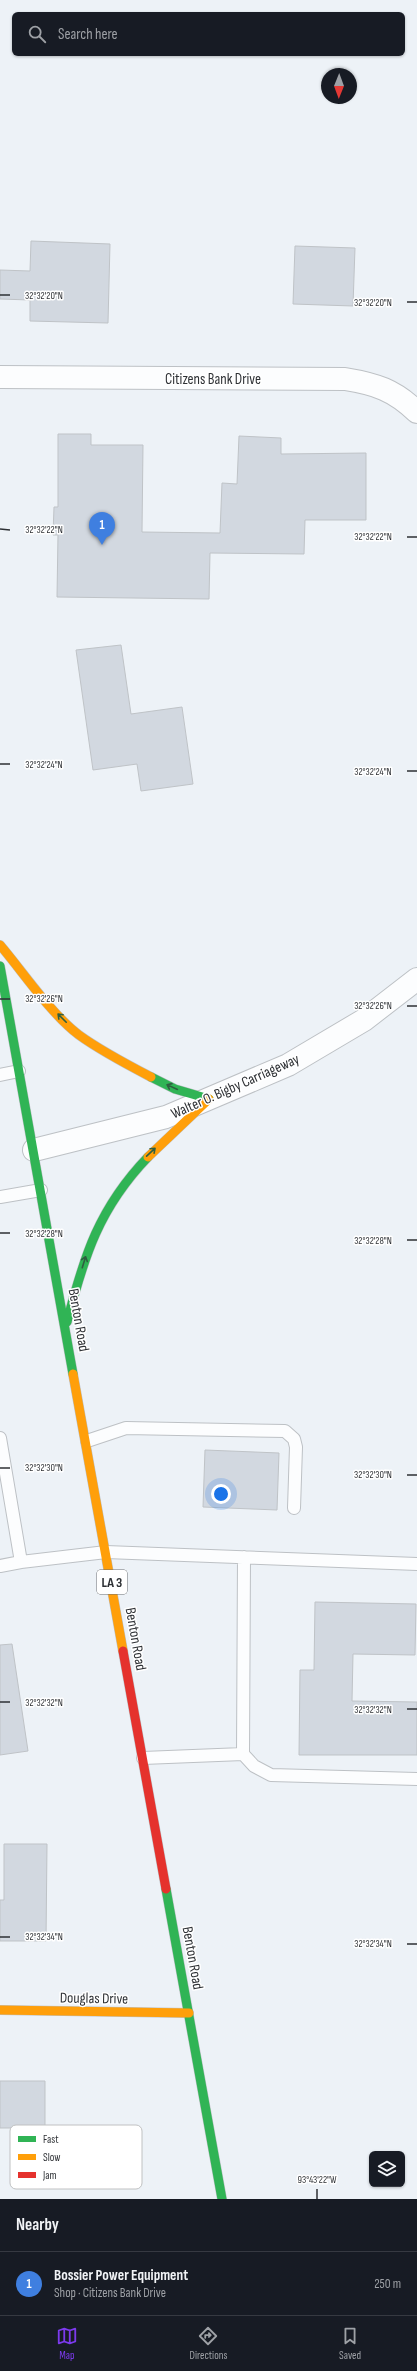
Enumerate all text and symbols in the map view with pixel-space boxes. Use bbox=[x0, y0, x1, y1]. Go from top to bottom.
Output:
search box bbox=[12, 12, 405, 56]
icon: search bbox=[26, 23, 48, 45]
text: Search here bbox=[58, 25, 118, 44]
north arrow bbox=[321, 68, 357, 104]
text: 32°32'20"N bbox=[25, 290, 63, 302]
text: 32°32'20"N bbox=[354, 297, 392, 309]
street label: Citizens Bank Drive bbox=[165, 370, 261, 389]
pin: 1 bbox=[89, 512, 115, 545]
text: 32°32'22"N bbox=[25, 524, 63, 536]
text: 32°32'22"N bbox=[354, 531, 392, 543]
text: 32°32'24"N bbox=[25, 759, 63, 771]
text: 32°32'24"N bbox=[354, 766, 392, 778]
text: 32°32'26"N bbox=[25, 993, 63, 1005]
text: 32°32'26"N bbox=[354, 1000, 392, 1012]
one-way arrow bbox=[57, 1013, 67, 1023]
street label: Walter O. Bigby Carriageway bbox=[168, 1049, 303, 1123]
one-way arrow bbox=[166, 1083, 178, 1090]
one-way arrow bbox=[146, 1148, 157, 1157]
text: 32°32'28"N bbox=[25, 1228, 63, 1240]
text: 32°32'28"N bbox=[354, 1235, 392, 1247]
one-way arrow bbox=[81, 1256, 88, 1269]
street label: Benton Road bbox=[64, 1287, 93, 1353]
text: 32°32'30"N bbox=[25, 1462, 63, 1474]
text: 32°32'30"N bbox=[354, 1469, 392, 1481]
your location bbox=[211, 1484, 231, 1504]
road number: LA 3 bbox=[97, 1570, 127, 1594]
street label: Benton Road bbox=[121, 1606, 150, 1672]
text: 32°32'32"N bbox=[25, 1697, 63, 1709]
text: 32°32'32"N bbox=[354, 1704, 392, 1716]
street label: Benton Road bbox=[178, 1925, 207, 1991]
text: 32°32'34"N bbox=[25, 1931, 63, 1943]
text: 32°32'34"N bbox=[354, 1938, 392, 1950]
street label: Douglas Drive bbox=[60, 1988, 128, 2009]
legend bbox=[10, 2125, 142, 2189]
text: Fast bbox=[43, 2133, 59, 2146]
text: Slow bbox=[43, 2151, 60, 2164]
map controls bbox=[369, 2151, 405, 2187]
button: layers bbox=[369, 2151, 405, 2187]
text: Jam bbox=[42, 2169, 57, 2182]
text: 93°43'22"W bbox=[298, 2174, 337, 2186]
text: Nearby bbox=[16, 2215, 59, 2235]
text: Bossier Power Equipment bbox=[54, 2266, 188, 2285]
text: 1 bbox=[26, 2276, 32, 2292]
text: 250 m bbox=[374, 2276, 401, 2292]
text: Shop · Citizens Bank Drive bbox=[54, 2285, 166, 2301]
tab: Map bbox=[56, 2325, 78, 2362]
tab: Directions bbox=[190, 2325, 227, 2362]
tab: Saved bbox=[339, 2325, 361, 2362]

